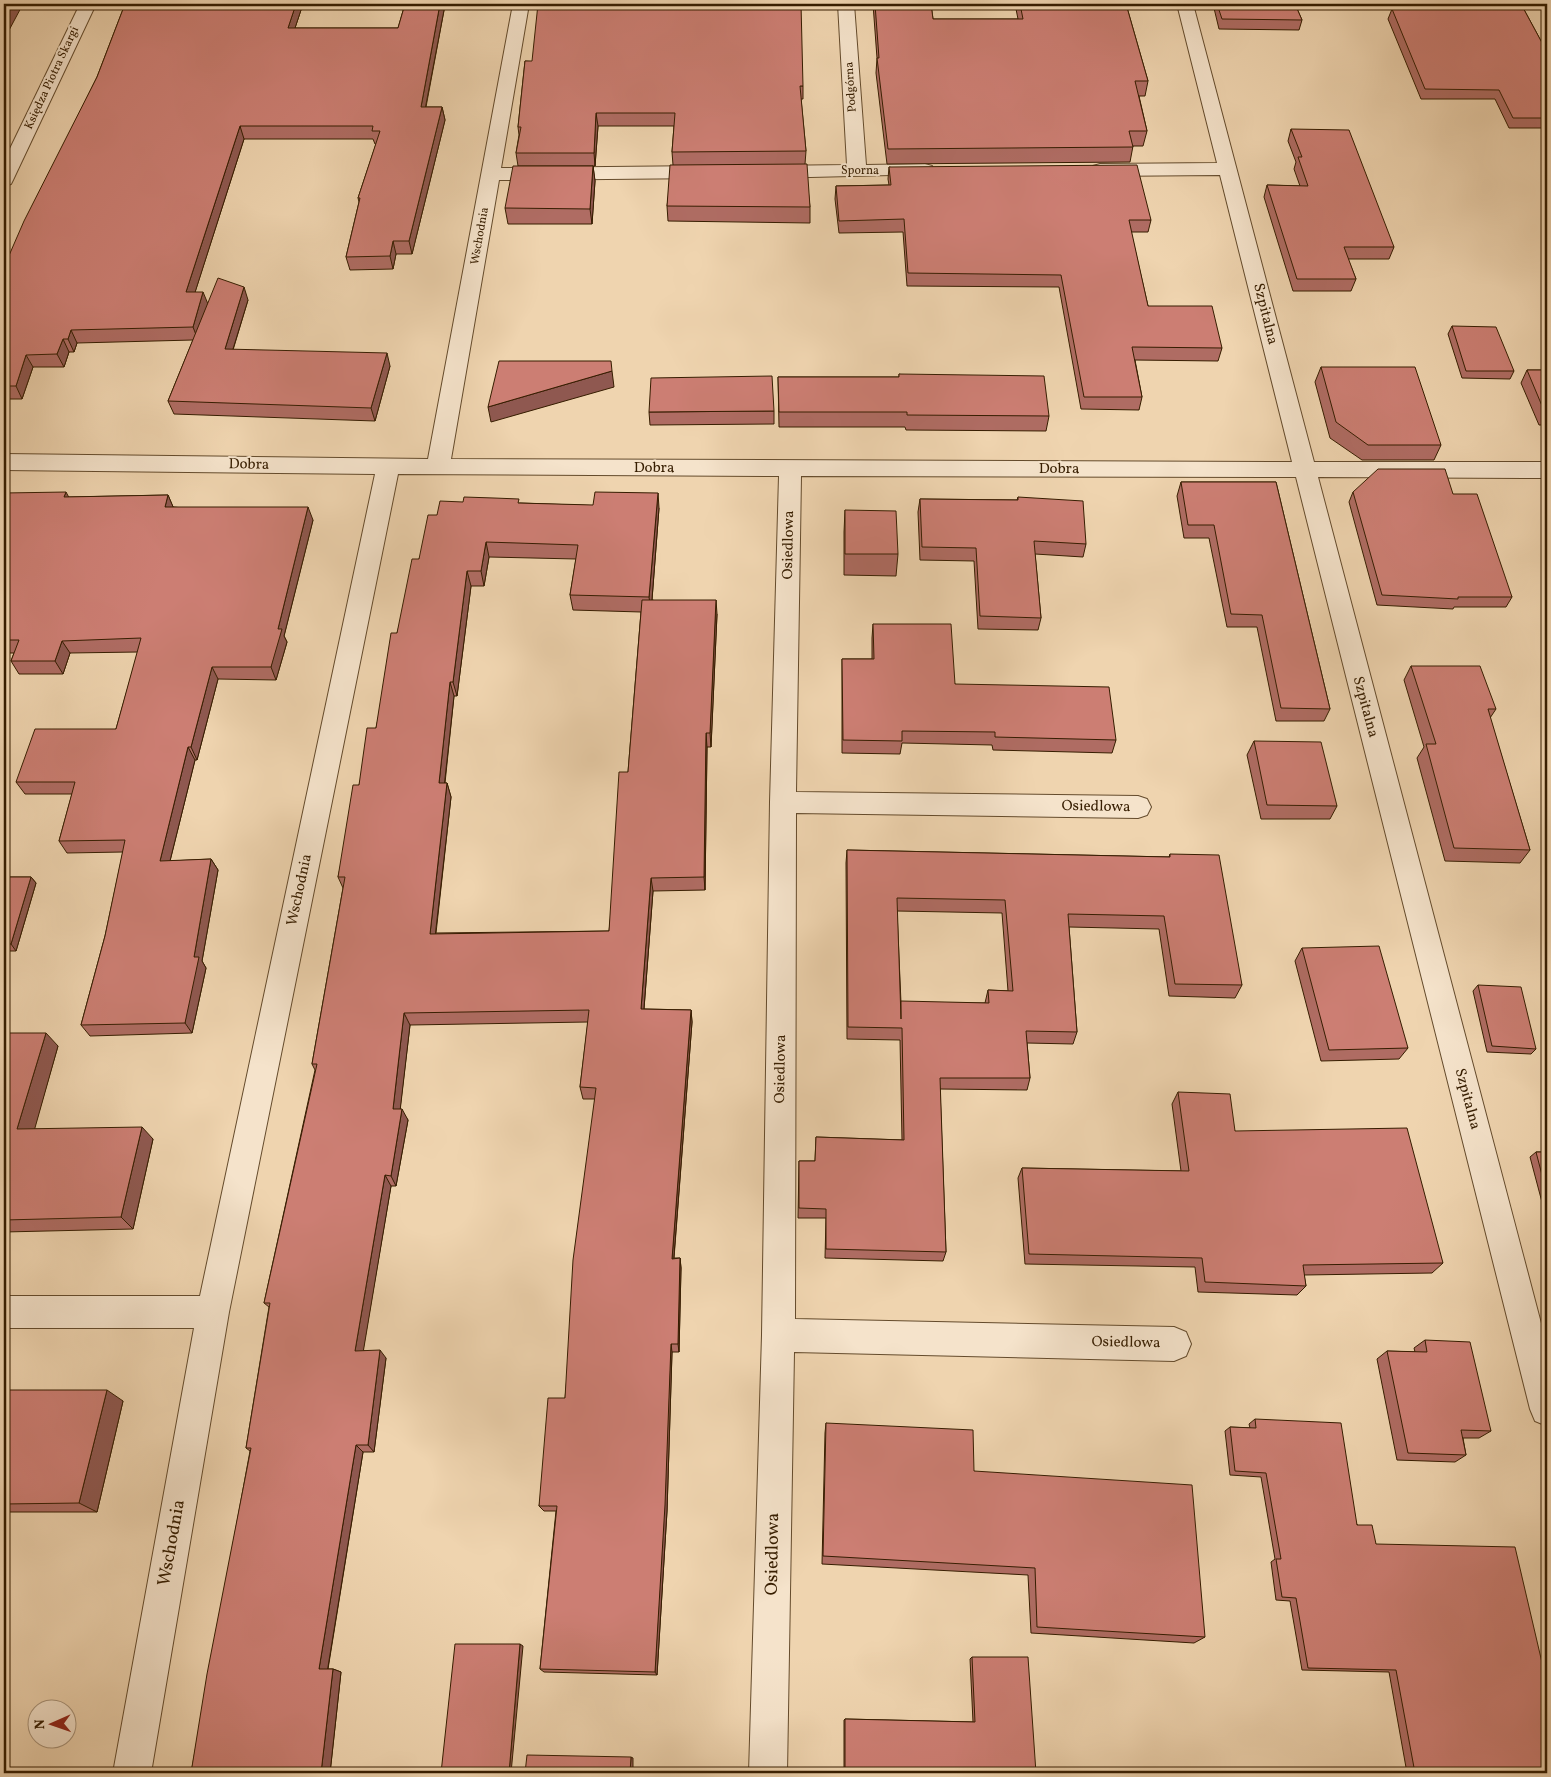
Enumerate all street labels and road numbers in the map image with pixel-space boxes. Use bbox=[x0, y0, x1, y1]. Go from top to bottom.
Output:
street label: Księdza Piotra Skargi bbox=[21, 23, 83, 132]
street label: Podgórna bbox=[841, 61, 861, 113]
street label: Sporna bbox=[841, 163, 879, 179]
street label: Wschodnia bbox=[467, 206, 493, 266]
street label: Szpitalna bbox=[1247, 281, 1283, 347]
street label: Dobra bbox=[228, 454, 270, 476]
street label: Dobra bbox=[634, 458, 674, 479]
street label: Dobra bbox=[1039, 459, 1079, 480]
street label: Osiedlowa bbox=[778, 510, 800, 580]
street label: Szpitalna bbox=[1347, 674, 1383, 740]
street label: Osiedlowa bbox=[1061, 796, 1131, 818]
street label: Wschodnia bbox=[282, 852, 318, 928]
street label: Osiedlowa bbox=[770, 1034, 792, 1104]
street label: Szpitalna bbox=[1449, 1066, 1485, 1132]
street label: Osiedlowa bbox=[1091, 1332, 1161, 1354]
street label: Wschodnia bbox=[152, 1498, 192, 1588]
street label: Osiedlowa bbox=[760, 1512, 786, 1596]

